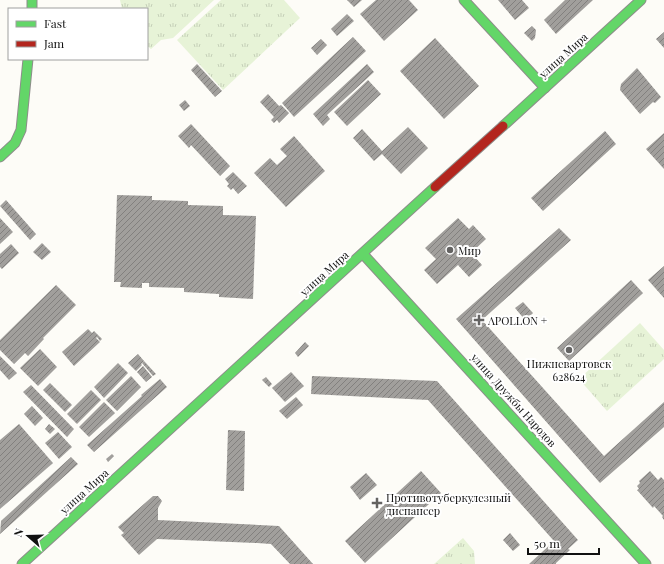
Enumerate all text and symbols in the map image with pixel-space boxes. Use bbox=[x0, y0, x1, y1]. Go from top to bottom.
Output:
legend bbox=[8, 8, 148, 60]
text: Fast bbox=[44, 15, 67, 31]
street label: улица Мира bbox=[535, 29, 591, 82]
text: Jam bbox=[43, 35, 65, 51]
place label: Мир bbox=[458, 243, 481, 258]
marker: Мир bbox=[445, 245, 455, 255]
street label: улица Мира bbox=[296, 247, 352, 300]
place label: APOLLON + bbox=[487, 313, 547, 328]
marker: APOLLON + bbox=[473, 314, 485, 326]
marker: Нижневартовск 628624 bbox=[564, 345, 574, 355]
street label: улица Дружбы Народов bbox=[467, 349, 560, 450]
place label: Нижневартовск 628624 bbox=[527, 356, 612, 384]
street label: улица Мира bbox=[56, 465, 112, 518]
place label: Противотуберкулезный диспансер bbox=[386, 490, 511, 518]
marker: Противотуберкулезный диспансер bbox=[371, 497, 383, 509]
north arrow bbox=[8, 516, 48, 556]
text: N bbox=[10, 526, 27, 539]
scale bar bbox=[528, 530, 599, 556]
text: 50 m bbox=[534, 535, 560, 551]

